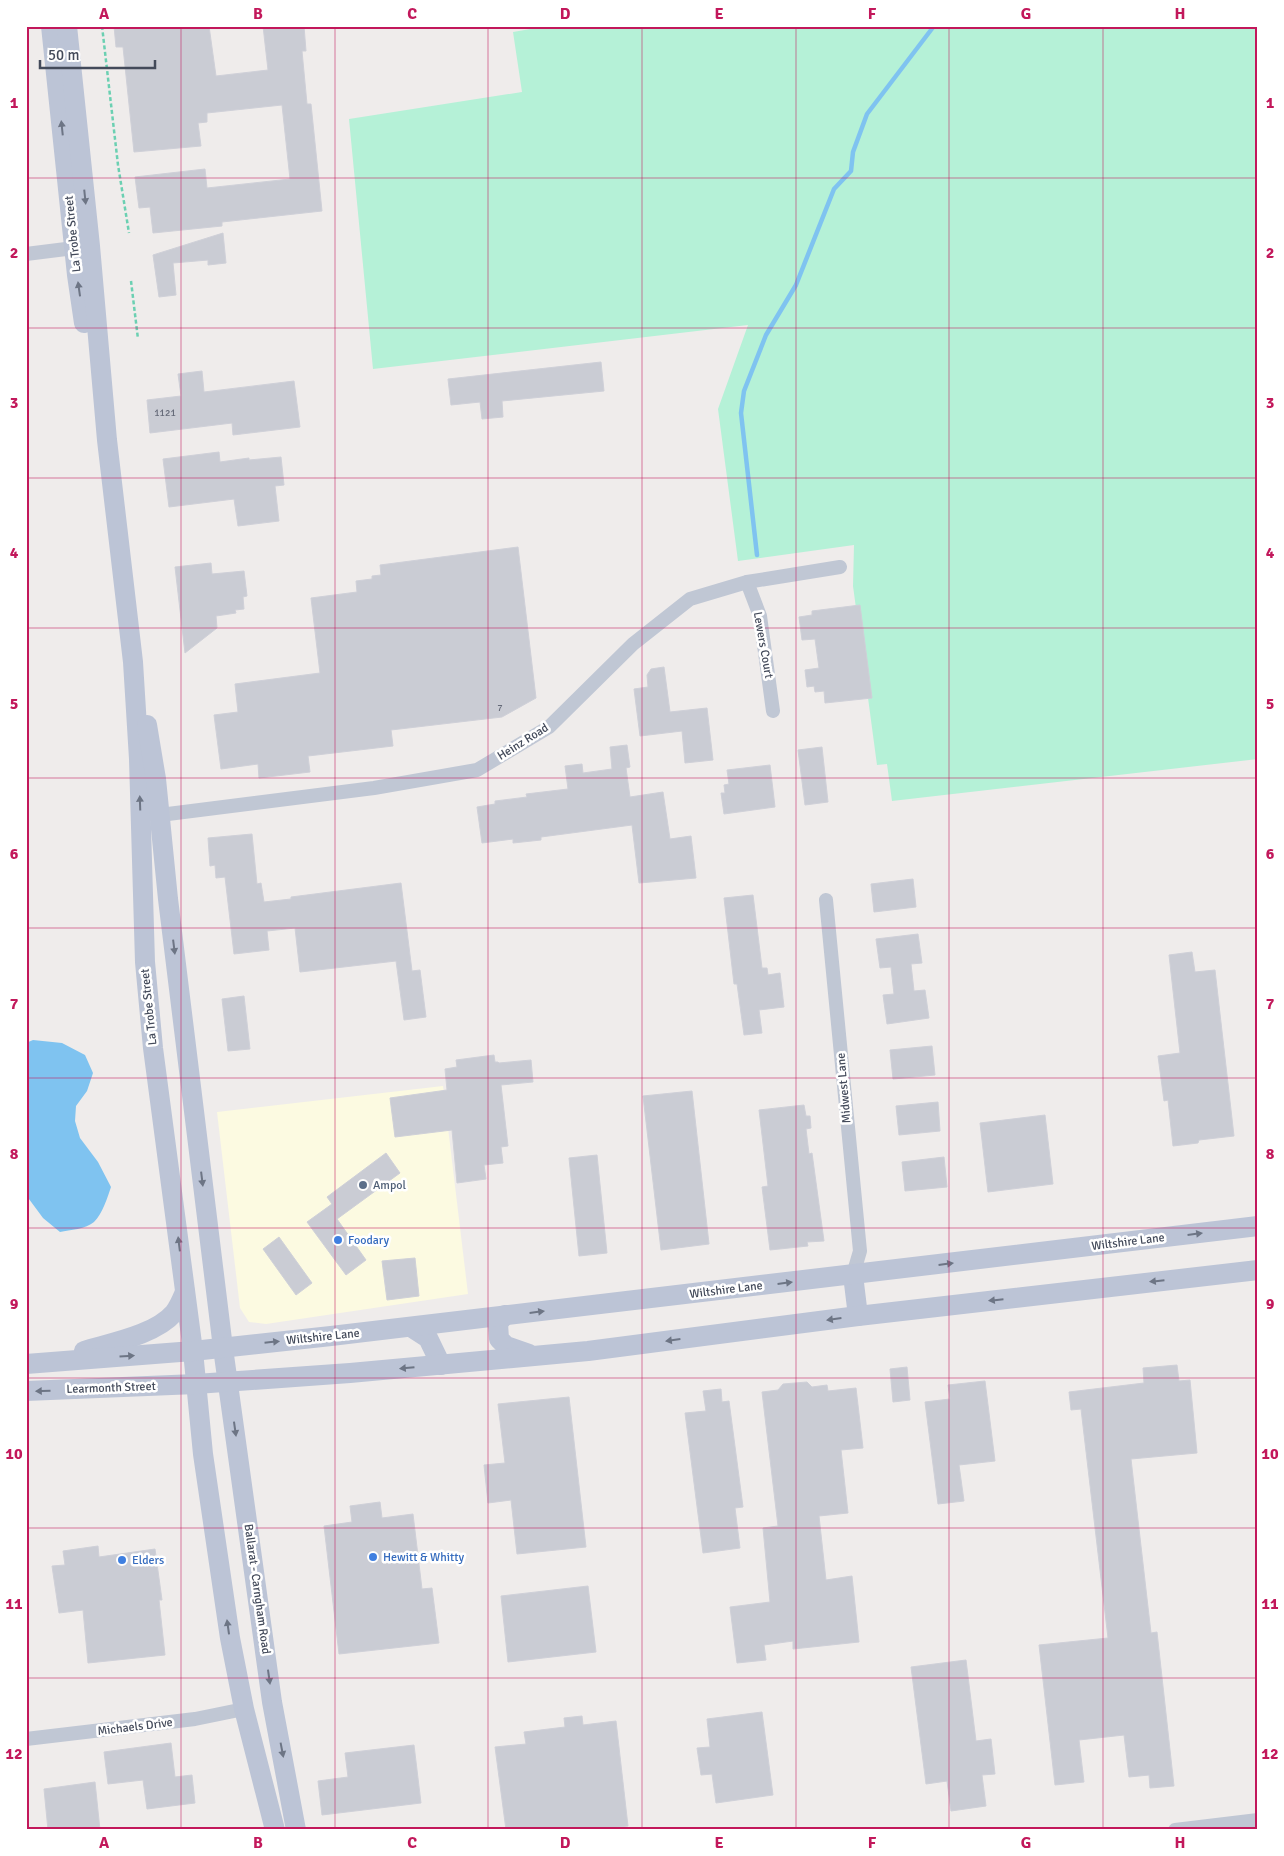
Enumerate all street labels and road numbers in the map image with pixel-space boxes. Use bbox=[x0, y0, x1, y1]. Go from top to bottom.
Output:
street label: La Trobe Street bbox=[62, 195, 84, 273]
street label: Lewers Court bbox=[750, 610, 776, 680]
street label: Heinz Road bbox=[495, 720, 551, 764]
street label: La Trobe Street bbox=[138, 968, 160, 1046]
street label: Midwest Lane bbox=[833, 1052, 855, 1124]
street label: Wiltshire Lane bbox=[1091, 1230, 1165, 1254]
street label: Wiltshire Lane bbox=[689, 1278, 763, 1302]
street label: Wiltshire Lane bbox=[286, 1326, 360, 1348]
street label: Learmonth Street bbox=[66, 1379, 156, 1397]
street label: Ballarat - Carngham Road bbox=[240, 1523, 274, 1655]
street label: Michaels Drive bbox=[97, 1715, 173, 1739]

